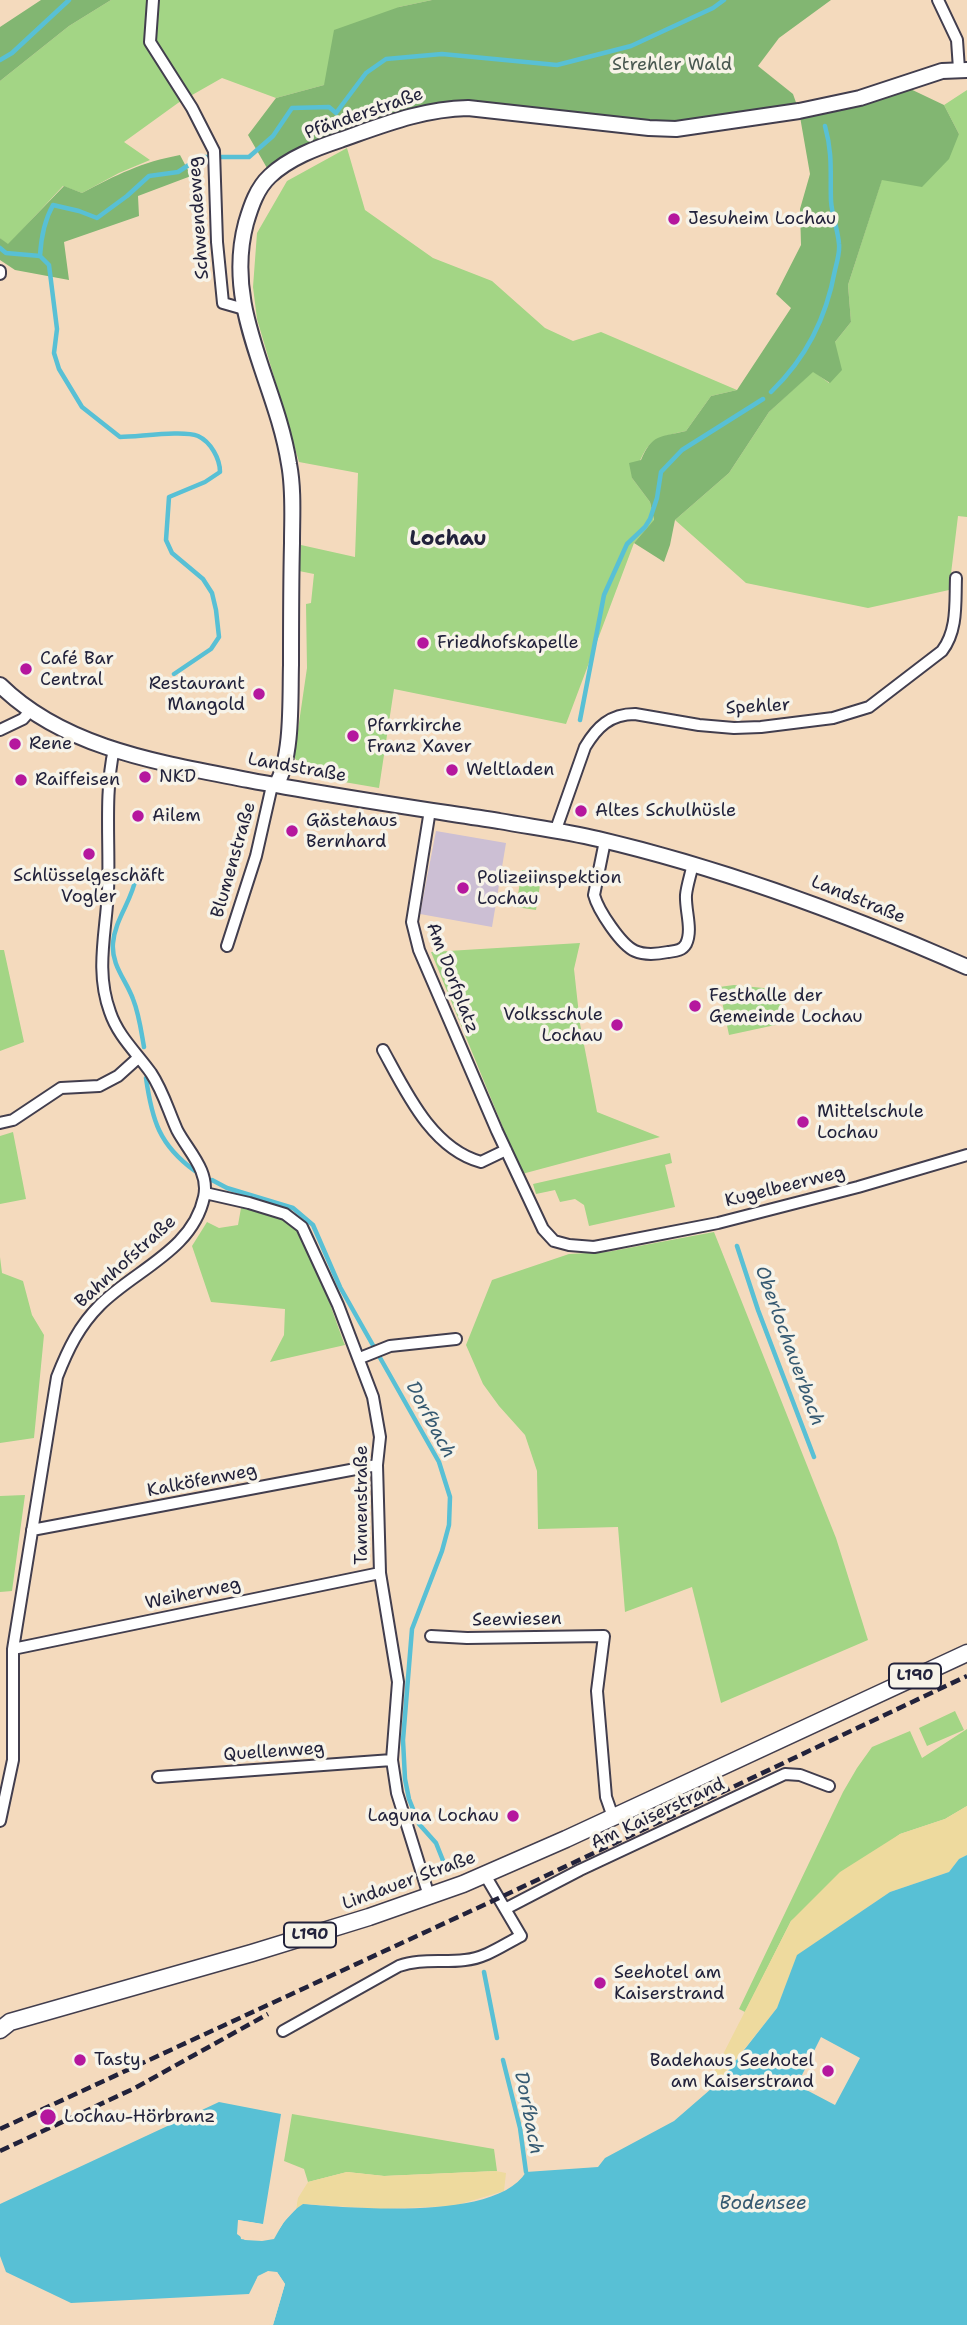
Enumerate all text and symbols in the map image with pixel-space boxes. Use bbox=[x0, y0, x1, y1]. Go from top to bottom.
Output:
park label: Strehler Wald bbox=[612, 54, 732, 76]
street label: Pfänderstraße bbox=[302, 84, 426, 144]
street label: Schwendeweg bbox=[184, 156, 214, 280]
place label: Jesuheim Lochau bbox=[688, 208, 836, 230]
marker: Jesuheim Lochau bbox=[666, 211, 682, 227]
district label: Lochau bbox=[409, 527, 487, 553]
place label: Friedhofskapelle bbox=[437, 632, 579, 654]
marker: Friedhofskapelle bbox=[415, 635, 431, 651]
place label: Café Bar Central bbox=[40, 648, 114, 690]
marker: Café Bar Central bbox=[18, 661, 34, 677]
place label: Restaurant Mangold bbox=[149, 673, 245, 716]
marker: Restaurant Mangold bbox=[251, 686, 267, 702]
street label: Spehler bbox=[725, 695, 791, 719]
place label: Pfarrkirche Franz Xaver bbox=[367, 715, 472, 758]
marker: Pfarrkirche Franz Xaver bbox=[345, 728, 361, 744]
place label: Rene bbox=[29, 733, 72, 755]
marker: Rene bbox=[7, 736, 23, 752]
street label: Landstraße bbox=[246, 749, 348, 787]
place label: Weltladen bbox=[466, 759, 554, 781]
marker: Weltladen bbox=[444, 762, 460, 778]
place label: NKD bbox=[159, 766, 196, 788]
place label: Raiffeisen bbox=[35, 769, 120, 791]
marker: NKD bbox=[137, 769, 153, 785]
marker: Raiffeisen bbox=[13, 772, 29, 788]
street label: Blumenstraße bbox=[207, 800, 261, 920]
place label: Altes Schulhüsle bbox=[595, 800, 736, 822]
marker: Altes Schulhüsle bbox=[573, 803, 589, 819]
place label: Ailem bbox=[152, 805, 201, 827]
marker: Ailem bbox=[130, 808, 146, 824]
place label: Gästehaus Bernhard bbox=[306, 810, 398, 852]
marker: Gästehaus Bernhard bbox=[284, 823, 300, 839]
marker: Schlüsselgeschäft Vogler bbox=[81, 846, 97, 862]
place label: Schlüsselgeschäft Vogler bbox=[13, 865, 165, 908]
place label: Polizeiinspektion Lochau bbox=[477, 867, 622, 910]
street label: Landstraße bbox=[808, 871, 908, 929]
marker: Polizeiinspektion Lochau bbox=[455, 880, 471, 896]
street label: Am Dorfplatz bbox=[421, 920, 483, 1036]
place label: Festhalle der Gemeinde Lochau bbox=[709, 985, 863, 1028]
marker: Festhalle der Gemeinde Lochau bbox=[687, 998, 703, 1014]
place label: Volksschule Lochau bbox=[503, 1004, 603, 1046]
marker: Volksschule Lochau bbox=[609, 1017, 625, 1033]
place label: Mittelschule Lochau bbox=[817, 1101, 924, 1144]
marker: Mittelschule Lochau bbox=[795, 1114, 811, 1130]
street label: Kugelbeerweg bbox=[723, 1162, 847, 1212]
street label: Bahnhofstraße bbox=[71, 1211, 181, 1313]
water label: Oberlochauerbach bbox=[749, 1263, 829, 1429]
water label: Dorfbach bbox=[400, 1378, 460, 1462]
street label: Tannenstraße bbox=[351, 1445, 373, 1565]
street label: Kalköfenweg bbox=[145, 1460, 259, 1502]
street label: Weiherweg bbox=[143, 1573, 243, 1615]
street label: Seewiesen bbox=[472, 1608, 562, 1632]
road number: L190 bbox=[889, 1664, 941, 1688]
street label: Quellenweg bbox=[223, 1738, 325, 1766]
street label: Am Kaiserstrand bbox=[588, 1774, 728, 1854]
place label: Laguna Lochau bbox=[367, 1805, 499, 1827]
marker: Laguna Lochau bbox=[505, 1808, 521, 1824]
street label: Lindauer Straße bbox=[339, 1847, 479, 1915]
road number: L190 bbox=[284, 1923, 336, 1948]
place label: Seehotel am Kaiserstrand bbox=[614, 1962, 724, 2004]
marker: Seehotel am Kaiserstrand bbox=[592, 1975, 608, 1991]
place label: Tasty bbox=[94, 2049, 141, 2071]
place label: Badehaus Seehotel am Kaiserstrand bbox=[650, 2050, 814, 2092]
marker: Tasty bbox=[72, 2052, 88, 2068]
marker: Badehaus Seehotel am Kaiserstrand bbox=[820, 2063, 836, 2079]
water label: Dorfbach bbox=[509, 2070, 547, 2156]
place label: Lochau-Hörbranz bbox=[64, 2106, 215, 2128]
marker: Lochau-Hörbranz bbox=[38, 2107, 58, 2127]
water label: Bodensee bbox=[719, 2193, 807, 2215]

